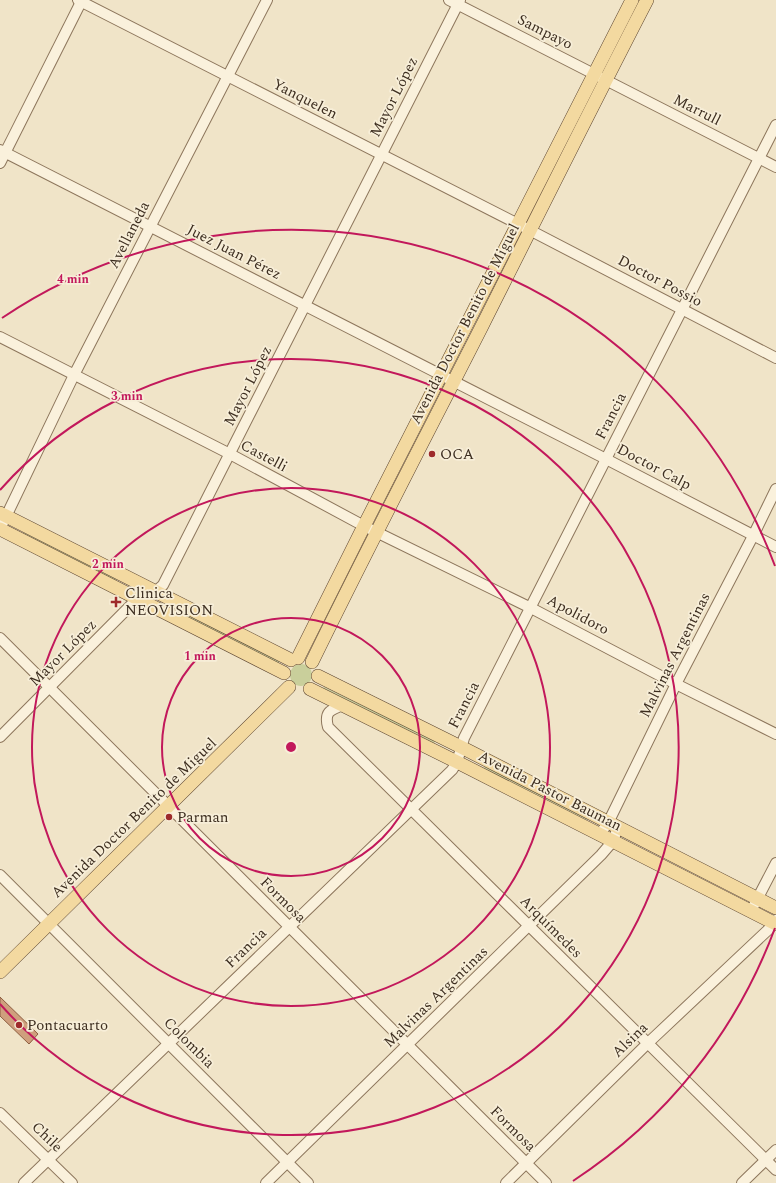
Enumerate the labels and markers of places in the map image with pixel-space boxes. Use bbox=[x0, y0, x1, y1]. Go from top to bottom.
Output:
place label: OCA bbox=[440, 443, 474, 466]
marker: OCA bbox=[427, 449, 437, 459]
place label: Clinica NEOVISION bbox=[125, 582, 213, 622]
marker: Clinica NEOVISION bbox=[110, 596, 122, 608]
centre of rings bbox=[284, 740, 298, 754]
place label: Parman bbox=[177, 806, 229, 829]
marker: Parman bbox=[164, 812, 174, 822]
place label: Pontacuarto bbox=[27, 1014, 108, 1037]
marker: Pontacuarto bbox=[14, 1020, 24, 1030]

